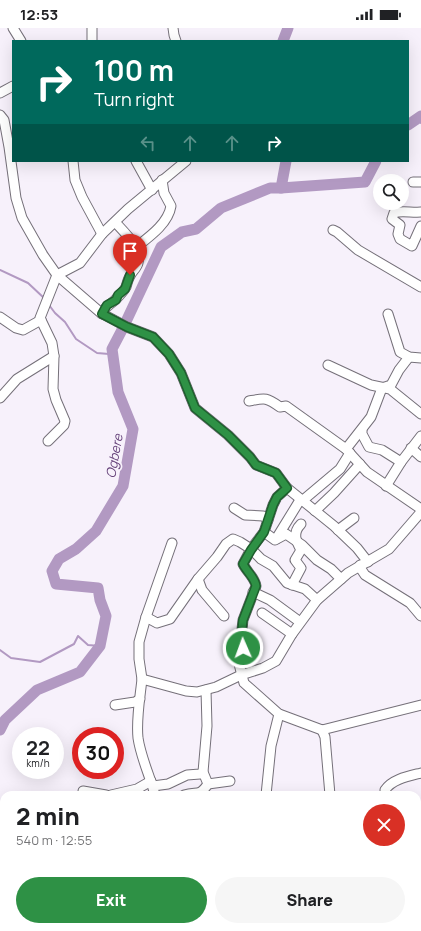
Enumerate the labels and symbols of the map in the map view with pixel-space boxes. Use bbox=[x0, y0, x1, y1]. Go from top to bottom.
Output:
pin bbox=[113, 234, 147, 275]
water label: Ogbere bbox=[101, 431, 127, 480]
position arrow bbox=[222, 627, 264, 669]
speed limit sign: 30 bbox=[72, 727, 124, 779]

